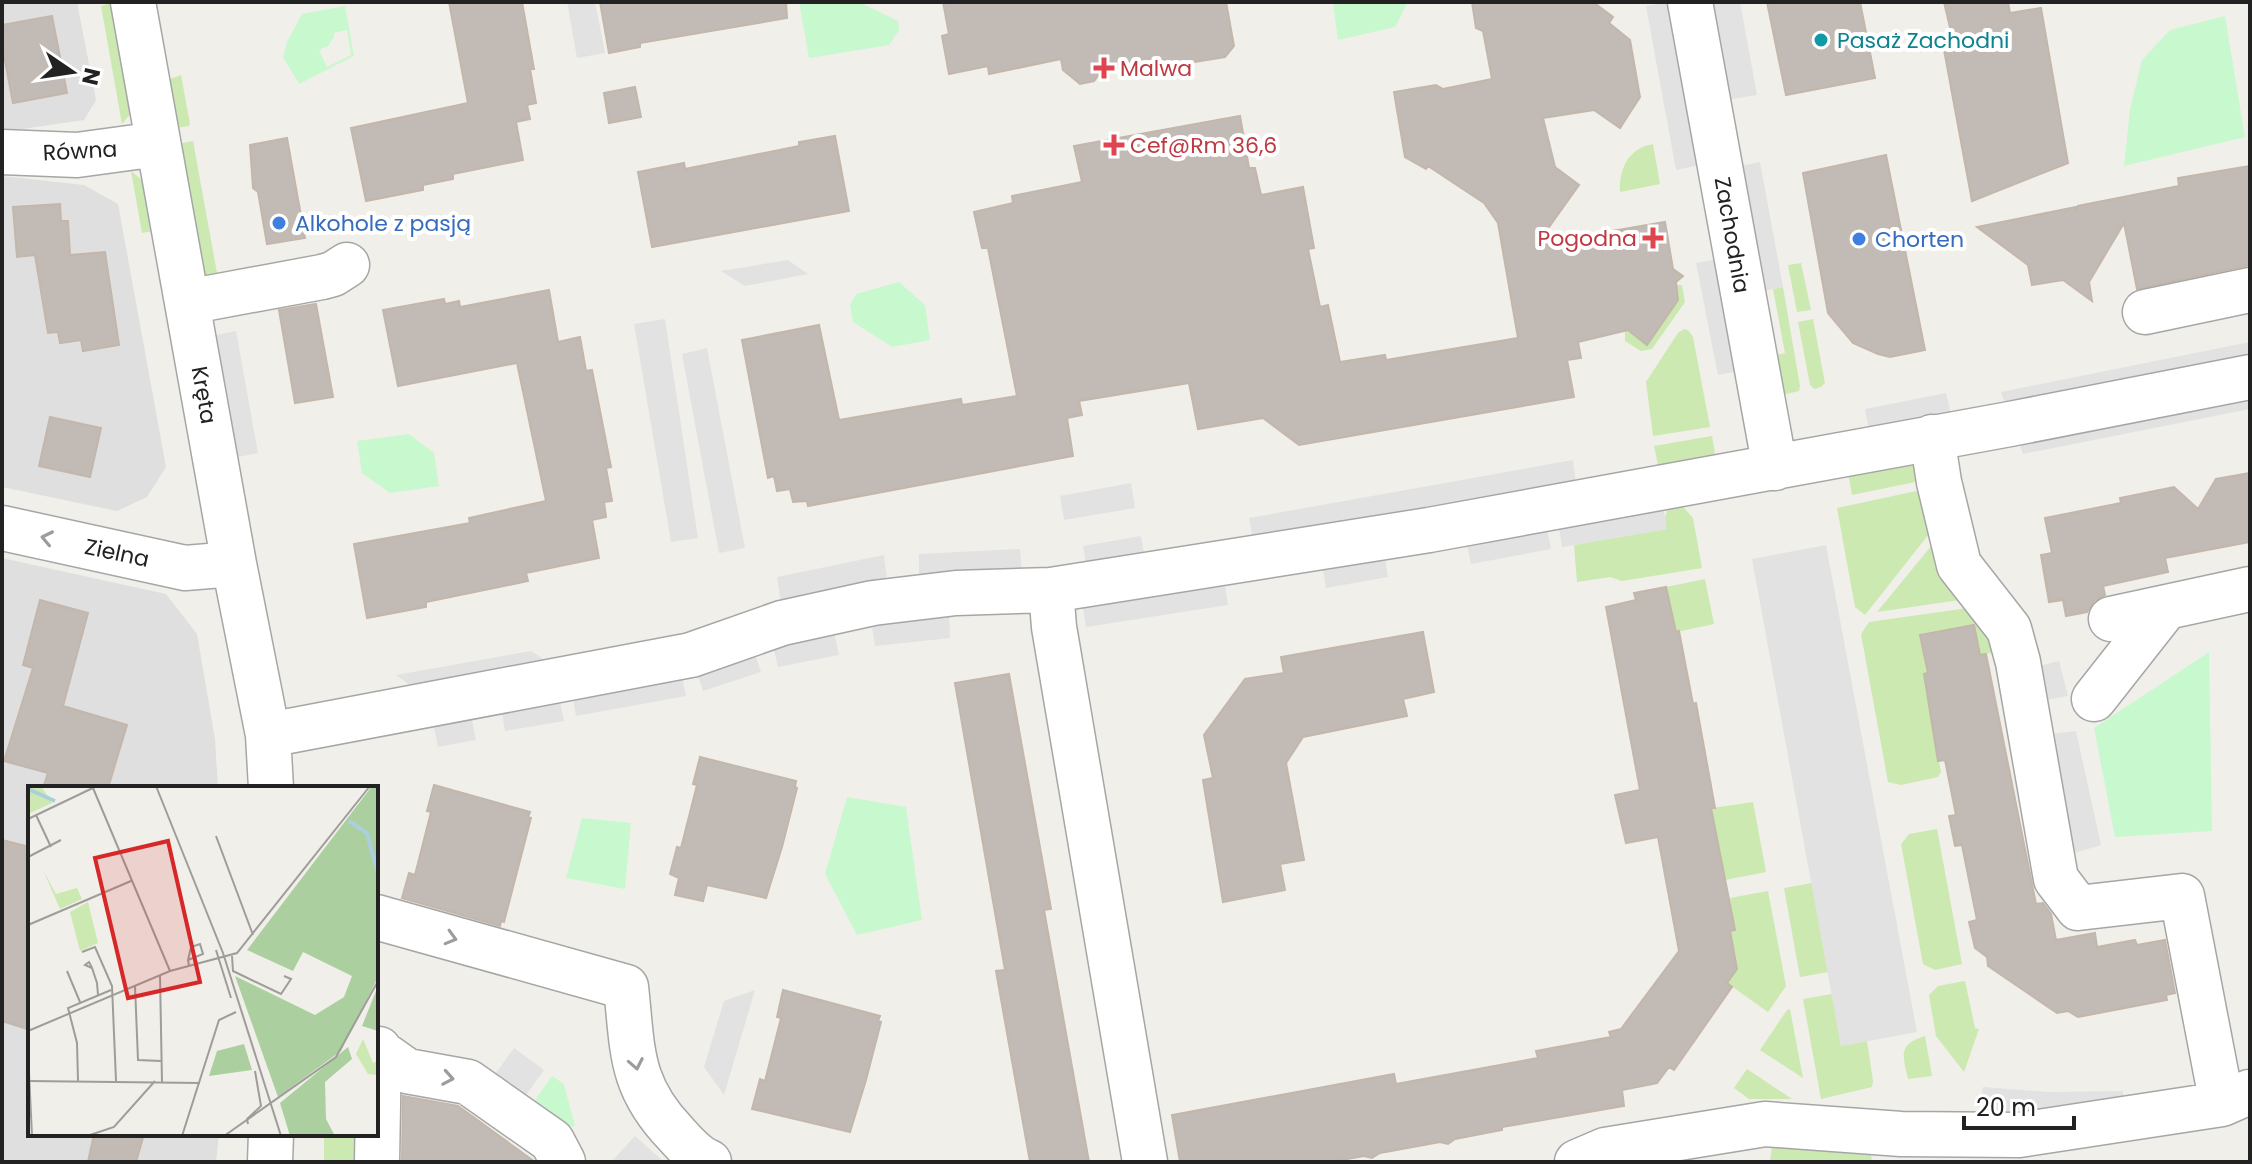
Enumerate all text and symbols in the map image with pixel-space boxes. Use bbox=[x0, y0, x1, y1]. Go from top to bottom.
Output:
place label: Pasaż Zachodni bbox=[1837, 25, 2010, 56]
marker: Pasaż Zachodni bbox=[1812, 31, 1830, 49]
north arrow bbox=[32, 32, 112, 112]
place label: Malwa bbox=[1120, 53, 1192, 84]
marker: Malwa bbox=[1095, 59, 1113, 77]
text: N bbox=[74, 65, 108, 88]
place label: Cef@Rm 36,6 bbox=[1130, 130, 1277, 161]
street label: Równa bbox=[42, 134, 118, 168]
marker: Cef@Rm 36,6 bbox=[1105, 136, 1123, 154]
street label: Zachodnia bbox=[1707, 174, 1757, 296]
place label: Alkohole z pasją bbox=[295, 208, 471, 239]
marker: Alkohole z pasją bbox=[270, 214, 288, 232]
place label: Pogodna bbox=[1537, 223, 1637, 254]
place label: Chorten bbox=[1875, 224, 1964, 255]
marker: Pogodna bbox=[1644, 229, 1662, 247]
marker: Chorten bbox=[1850, 230, 1868, 248]
street label: Kręta bbox=[184, 364, 224, 426]
one-way arrow bbox=[41, 530, 55, 547]
street label: Zielna bbox=[82, 531, 152, 575]
inset map bbox=[28, 786, 378, 1136]
one-way arrow bbox=[444, 928, 458, 945]
one-way arrow bbox=[627, 1058, 644, 1071]
one-way arrow bbox=[442, 1069, 455, 1086]
scale bar bbox=[1964, 1080, 2074, 1130]
text: 20 m bbox=[1976, 1091, 2036, 1124]

